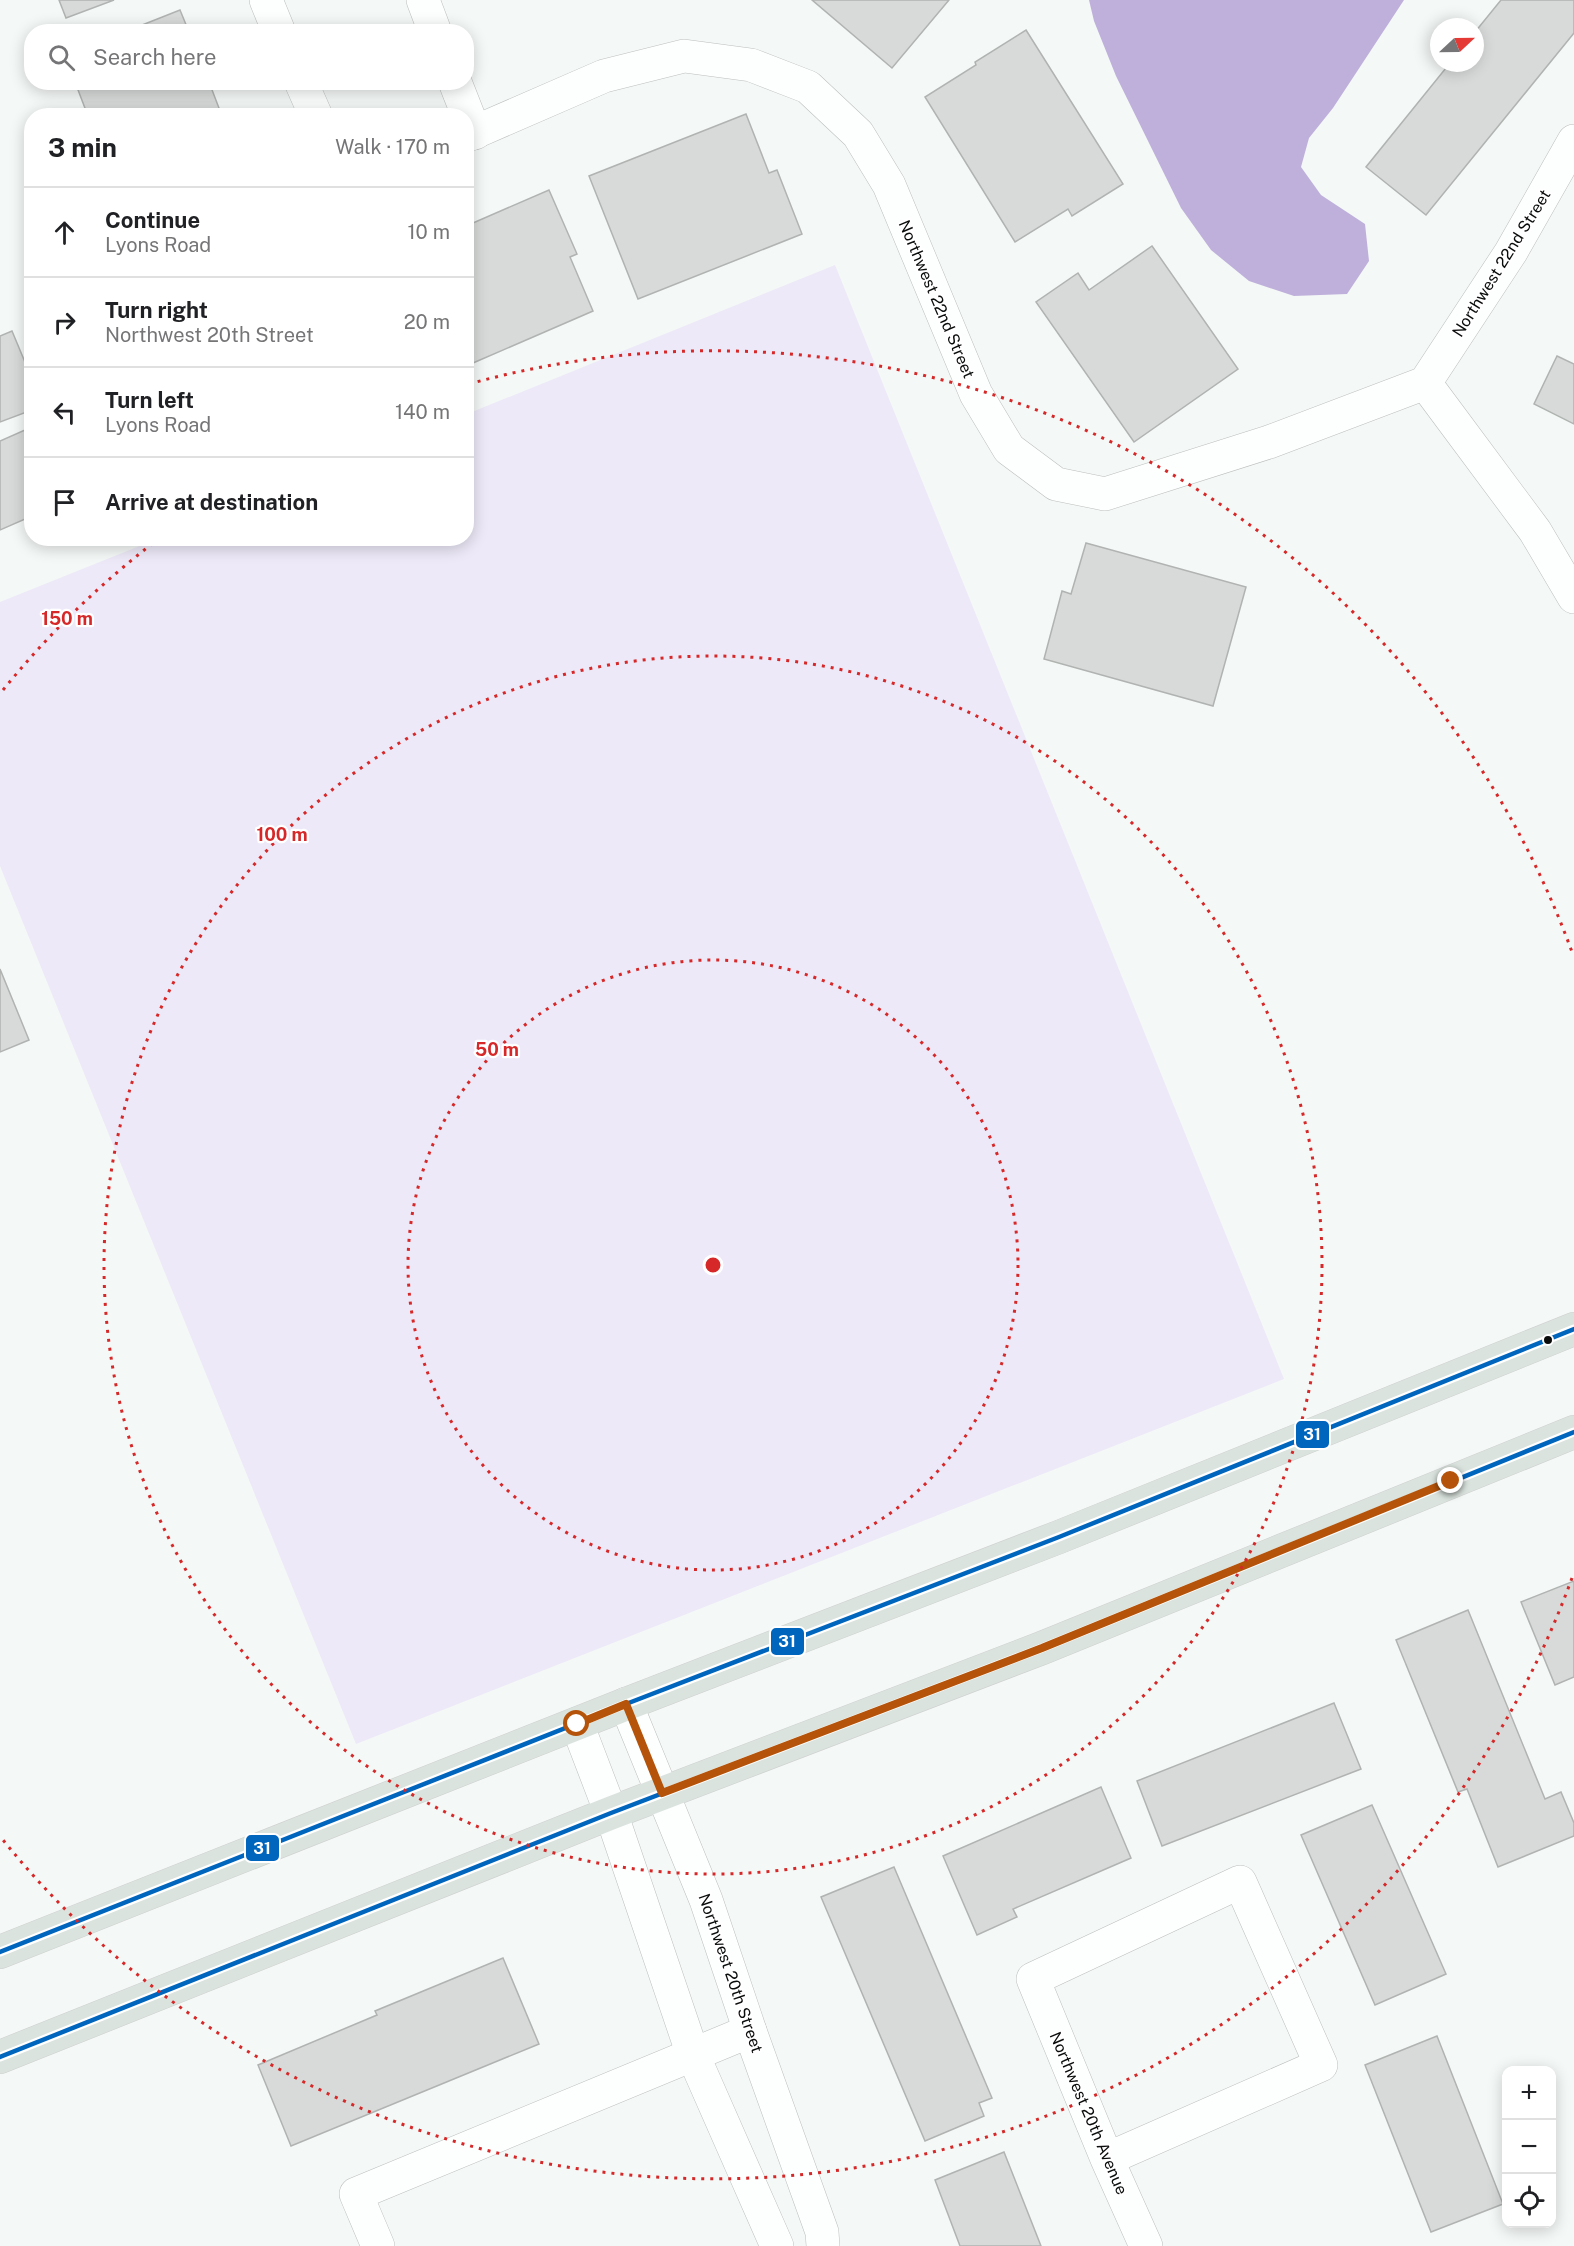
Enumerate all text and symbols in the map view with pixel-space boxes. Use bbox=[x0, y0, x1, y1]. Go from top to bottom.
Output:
north arrow bbox=[1430, 18, 1484, 72]
search box bbox=[24, 24, 474, 90]
icon: search bbox=[45, 41, 78, 74]
text: Search here bbox=[93, 44, 217, 70]
text: 3 min bbox=[48, 132, 117, 163]
text: Walk · 170 m bbox=[335, 135, 450, 159]
street label: Northwest 22nd Street bbox=[1448, 186, 1555, 340]
text: Continue bbox=[105, 207, 200, 233]
icon: ahead bbox=[48, 216, 81, 249]
street label: Northwest 22nd Street bbox=[895, 217, 979, 381]
text: 10 m bbox=[407, 220, 450, 244]
text: Lyons Road bbox=[105, 233, 211, 257]
text: Turn right bbox=[105, 297, 208, 323]
icon: right bbox=[48, 306, 81, 339]
text: 20 m bbox=[404, 310, 450, 334]
text: Northwest 20th Street bbox=[105, 323, 314, 347]
text: Turn left bbox=[105, 387, 194, 413]
icon: left bbox=[48, 396, 81, 429]
text: 140 m bbox=[395, 400, 450, 424]
text: Lyons Road bbox=[105, 413, 211, 437]
icon: arrive bbox=[48, 486, 81, 519]
text: Arrive at destination bbox=[105, 489, 318, 515]
text: 150 m bbox=[41, 608, 93, 629]
text: 100 m bbox=[256, 824, 308, 845]
text: 50 m bbox=[475, 1039, 519, 1060]
centre of rings bbox=[703, 1255, 723, 1275]
unlabelled marker bbox=[1542, 1334, 1554, 1346]
line badge: 31 bbox=[1295, 1420, 1330, 1449]
text: 31 bbox=[1303, 1425, 1321, 1444]
route end bbox=[1437, 1467, 1463, 1493]
line badge: 31 bbox=[770, 1627, 805, 1656]
text: 31 bbox=[778, 1632, 796, 1651]
route start bbox=[563, 1710, 589, 1736]
line badge: 31 bbox=[245, 1834, 280, 1862]
text: 31 bbox=[253, 1839, 271, 1858]
street label: Northwest 20th Street bbox=[694, 1891, 767, 2055]
street label: Northwest 20th Avenue bbox=[1046, 2029, 1132, 2198]
map controls bbox=[1502, 2066, 1556, 2228]
button: + bbox=[1502, 2066, 1556, 2120]
button: − bbox=[1502, 2120, 1556, 2174]
button: locate bbox=[1502, 2174, 1556, 2228]

